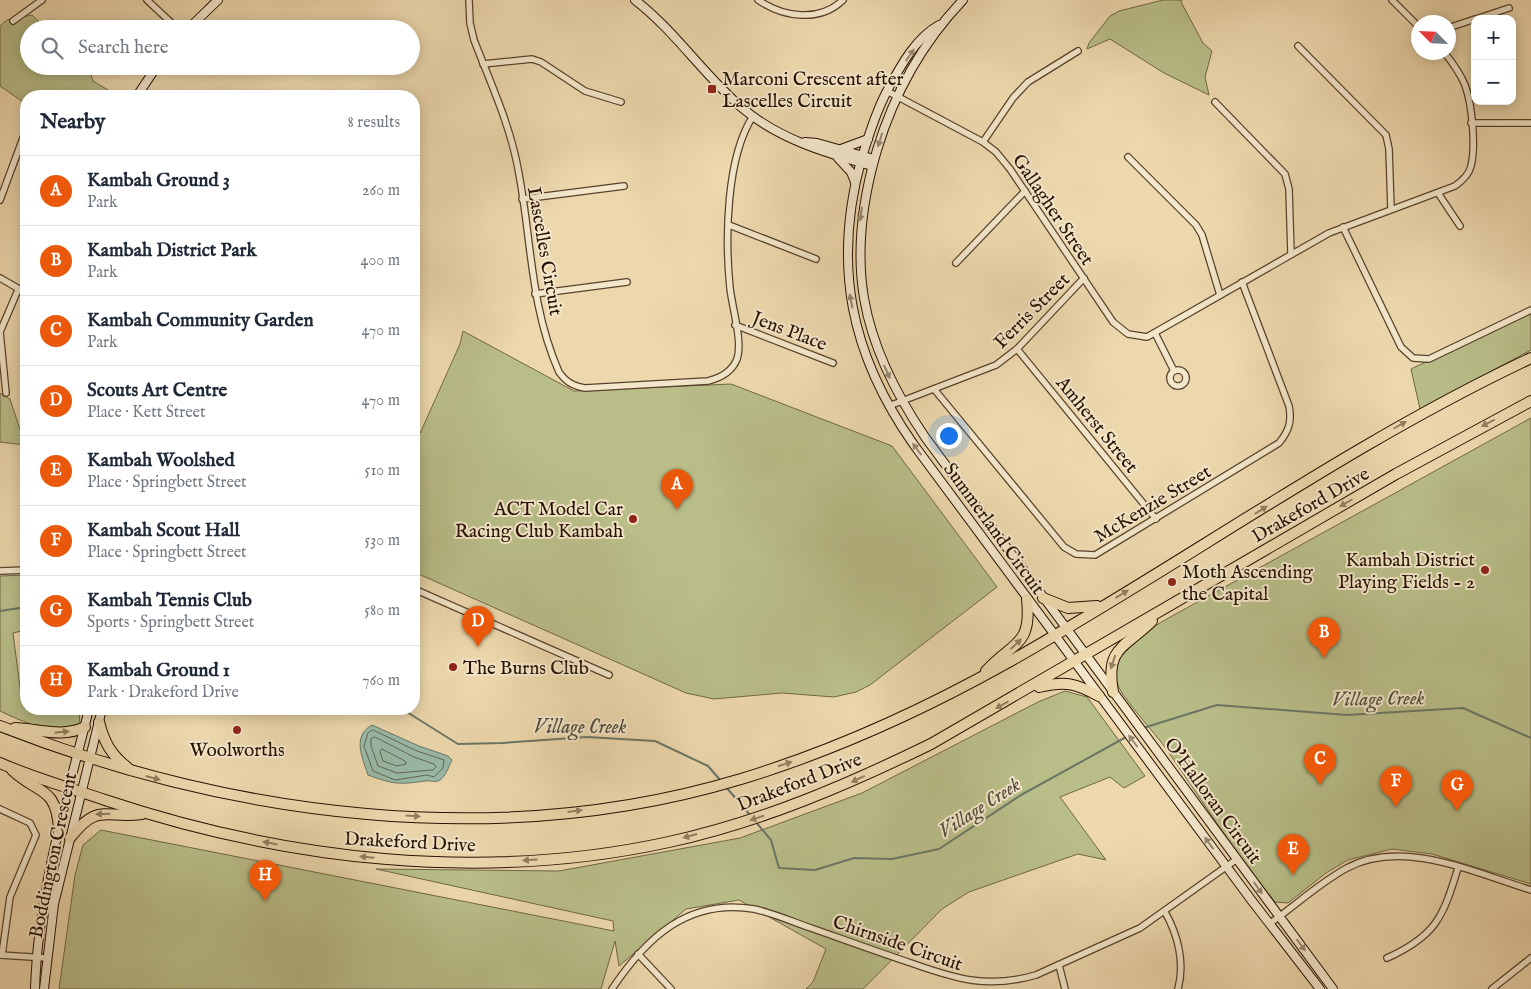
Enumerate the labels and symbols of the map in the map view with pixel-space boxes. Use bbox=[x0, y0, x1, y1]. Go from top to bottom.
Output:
north arrow bbox=[1411, 15, 1456, 60]
one-way arrow bbox=[905, 48, 915, 62]
place label: Marconi Crescent after Lascelles Circuit bbox=[722, 68, 904, 114]
marker: Marconi Crescent after Lascelles Circuit bbox=[706, 83, 718, 95]
one-way arrow bbox=[876, 132, 884, 147]
street label: Gallagher Street bbox=[1006, 150, 1099, 271]
street label: Lascelles Circuit bbox=[521, 185, 567, 318]
one-way arrow bbox=[857, 206, 865, 222]
street label: Ferris Street bbox=[989, 268, 1076, 354]
one-way arrow bbox=[847, 293, 855, 309]
street label: Jens Place bbox=[747, 306, 830, 357]
one-way arrow bbox=[883, 365, 891, 379]
street label: Amherst Street bbox=[1049, 371, 1143, 479]
one-way arrow bbox=[1480, 419, 1495, 428]
one-way arrow bbox=[1393, 421, 1407, 430]
your location bbox=[936, 423, 962, 449]
one-way arrow bbox=[911, 443, 922, 456]
street label: Summerland Circuit bbox=[937, 458, 1050, 600]
street label: McKenzie Street bbox=[1090, 460, 1216, 549]
street label: Drakeford Drive bbox=[1248, 462, 1374, 549]
pin: A bbox=[661, 469, 693, 510]
place label: ACT Model Car Racing Club Kambah bbox=[455, 498, 623, 544]
one-way arrow bbox=[1340, 499, 1353, 508]
one-way arrow bbox=[1255, 505, 1268, 514]
marker: ACT Model Car Racing Club Kambah bbox=[627, 513, 639, 525]
place label: Kambah District Playing Fields - 2 bbox=[1338, 549, 1475, 595]
place label: Moth Ascending the Capital bbox=[1182, 561, 1314, 607]
marker: Kambah District Playing Fields - 2 bbox=[1479, 564, 1491, 576]
marker: Moth Ascending the Capital bbox=[1166, 576, 1178, 588]
one-way arrow bbox=[1116, 589, 1129, 598]
pin: D bbox=[462, 606, 494, 647]
pin: B bbox=[1308, 617, 1340, 658]
one-way arrow bbox=[1010, 638, 1022, 650]
one-way arrow bbox=[1109, 655, 1117, 670]
place label: The Burns Club bbox=[463, 657, 589, 681]
marker: The Burns Club bbox=[447, 661, 459, 673]
water label: Village Creek bbox=[1331, 686, 1425, 714]
one-way arrow bbox=[995, 700, 1008, 709]
water label: Village Creek bbox=[534, 715, 626, 741]
marker: Woolworths bbox=[231, 724, 243, 736]
one-way arrow bbox=[54, 728, 70, 736]
street label: O'Halloran Circuit bbox=[1158, 733, 1267, 870]
one-way arrow bbox=[1128, 735, 1139, 748]
place label: Woolworths bbox=[189, 739, 285, 763]
pin: C bbox=[1304, 744, 1336, 785]
street label: Drakeford Drive bbox=[734, 748, 866, 818]
one-way arrow bbox=[778, 760, 793, 768]
pin: F bbox=[1380, 766, 1412, 807]
street label: Boddington Crescent bbox=[25, 770, 83, 941]
pin: G bbox=[1441, 770, 1473, 811]
water label: Village Creek bbox=[934, 772, 1026, 845]
one-way arrow bbox=[146, 774, 161, 782]
one-way arrow bbox=[851, 776, 865, 784]
one-way arrow bbox=[567, 807, 583, 815]
one-way arrow bbox=[95, 811, 111, 819]
one-way arrow bbox=[405, 812, 421, 820]
one-way arrow bbox=[750, 814, 765, 822]
street label: Drakeford Drive bbox=[344, 828, 477, 858]
one-way arrow bbox=[683, 833, 698, 841]
pin: E bbox=[1277, 834, 1309, 875]
one-way arrow bbox=[1203, 837, 1214, 850]
one-way arrow bbox=[261, 839, 277, 847]
one-way arrow bbox=[359, 853, 375, 861]
one-way arrow bbox=[521, 857, 537, 865]
pin: H bbox=[249, 860, 281, 901]
one-way arrow bbox=[1253, 881, 1263, 895]
street label: Chirnside Circuit bbox=[829, 910, 966, 977]
one-way arrow bbox=[1296, 938, 1306, 952]

